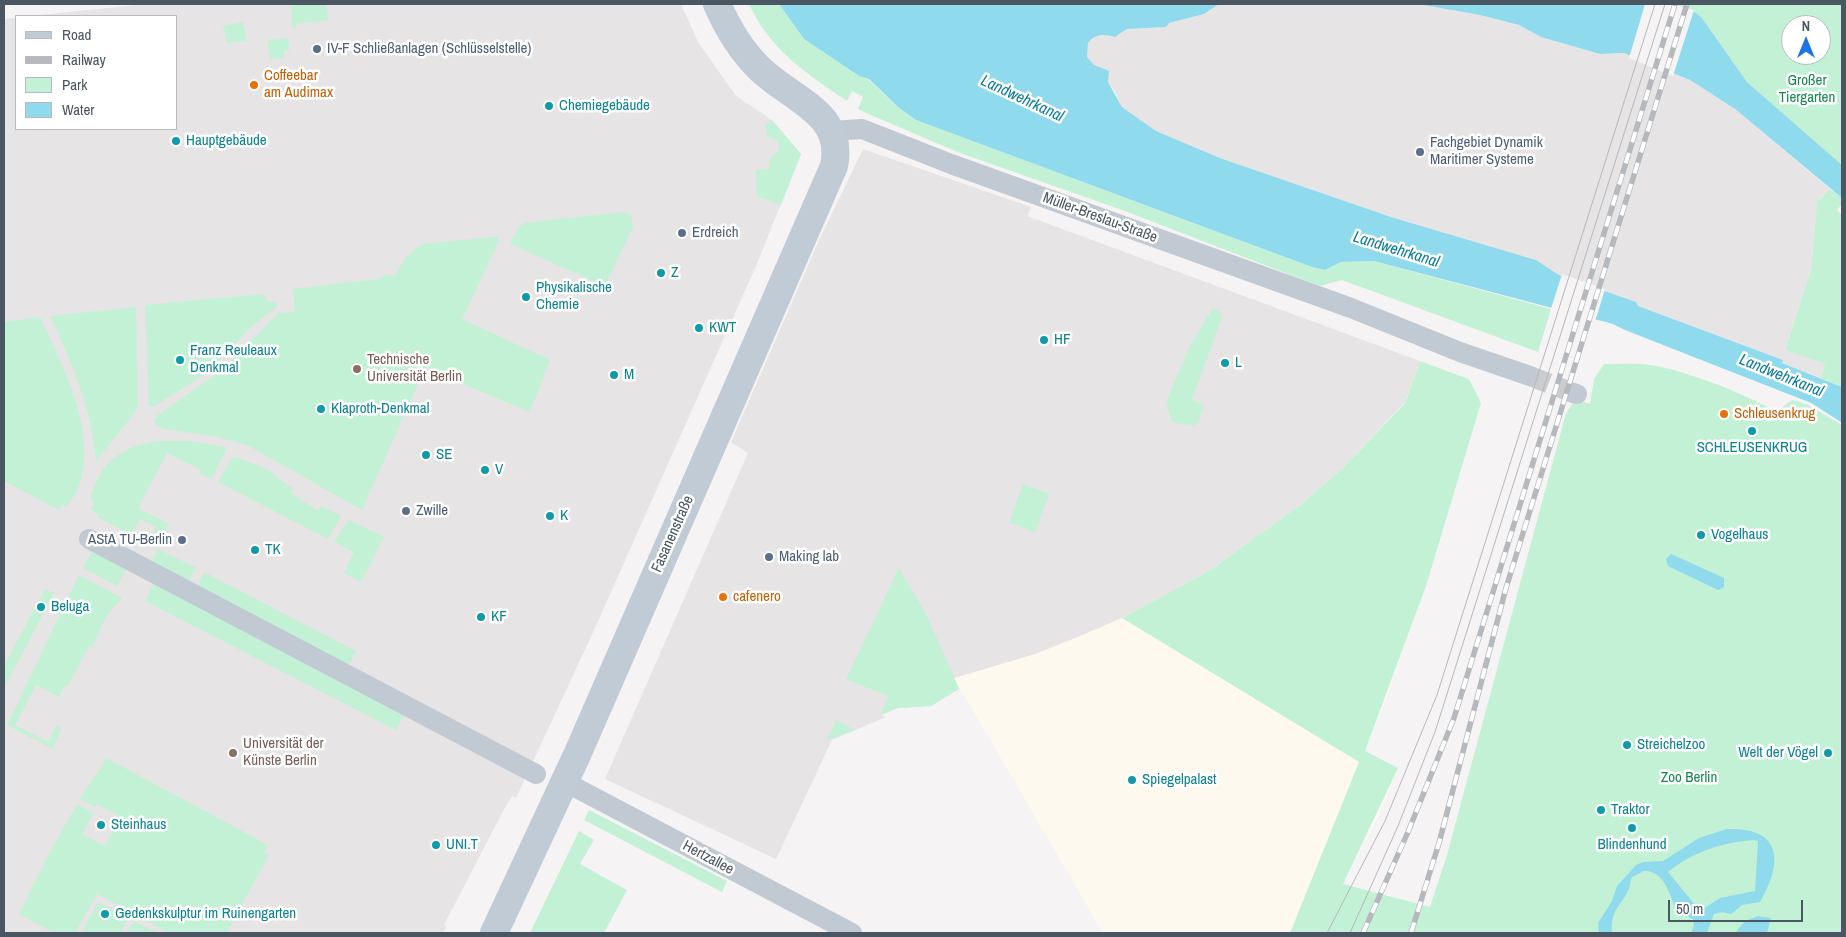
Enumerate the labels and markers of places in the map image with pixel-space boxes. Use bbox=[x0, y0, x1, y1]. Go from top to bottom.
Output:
place label: IV-F Schließanlagen (Schlüsselstelle) bbox=[327, 40, 531, 58]
marker: IV-F Schließanlagen (Schlüsselstelle) bbox=[311, 43, 323, 55]
place label: Coffeebar am Audimax bbox=[264, 67, 333, 102]
marker: Coffeebar am Audimax bbox=[248, 79, 260, 91]
place label: Chemiegebäude bbox=[559, 97, 650, 115]
marker: Chemiegebäude bbox=[543, 100, 555, 112]
place label: Hauptgebäude bbox=[186, 132, 267, 150]
place label: Fachgebiet Dynamik Maritimer Systeme bbox=[1430, 134, 1543, 169]
marker: Hauptgebäude bbox=[170, 135, 182, 147]
marker: Fachgebiet Dynamik Maritimer Systeme bbox=[1414, 146, 1426, 158]
place label: Erdreich bbox=[692, 224, 738, 242]
marker: Erdreich bbox=[676, 227, 688, 239]
place label: Z bbox=[671, 264, 679, 282]
marker: Z bbox=[655, 267, 667, 279]
place label: Physikalische Chemie bbox=[536, 279, 612, 314]
marker: Physikalische Chemie bbox=[520, 291, 532, 303]
place label: KWT bbox=[709, 319, 736, 337]
marker: KWT bbox=[693, 322, 705, 334]
place label: HF bbox=[1054, 331, 1070, 349]
marker: HF bbox=[1038, 334, 1050, 346]
place label: Franz Reuleaux Denkmal bbox=[190, 342, 277, 377]
place label: Technische Universität Berlin bbox=[367, 351, 462, 386]
marker: Franz Reuleaux Denkmal bbox=[174, 354, 186, 366]
place label: L bbox=[1235, 354, 1242, 372]
marker: L bbox=[1219, 357, 1231, 369]
marker: Technische Universität Berlin bbox=[351, 363, 363, 375]
place label: M bbox=[624, 366, 634, 384]
marker: M bbox=[608, 369, 620, 381]
place label: Klaproth-Denkmal bbox=[331, 400, 429, 418]
marker: Klaproth-Denkmal bbox=[315, 403, 327, 415]
place label: Schleusenkrug bbox=[1734, 405, 1815, 423]
marker: Schleusenkrug bbox=[1718, 408, 1730, 420]
marker: SCHLEUSENKRUG bbox=[1746, 425, 1758, 437]
place label: SCHLEUSENKRUG bbox=[1697, 439, 1807, 457]
place label: SE bbox=[436, 446, 452, 464]
marker: SE bbox=[420, 449, 432, 461]
place label: V bbox=[495, 461, 503, 479]
marker: V bbox=[479, 464, 491, 476]
place label: Zwille bbox=[416, 502, 448, 520]
marker: Zwille bbox=[400, 505, 412, 517]
place label: K bbox=[560, 507, 568, 525]
marker: K bbox=[544, 510, 556, 522]
place label: Vogelhaus bbox=[1711, 526, 1768, 544]
marker: Vogelhaus bbox=[1695, 529, 1707, 541]
place label: AStA TU-Berlin bbox=[88, 531, 172, 549]
marker: AStA TU-Berlin bbox=[176, 534, 188, 546]
place label: TK bbox=[265, 541, 281, 559]
marker: TK bbox=[249, 544, 261, 556]
place label: Making lab bbox=[779, 548, 839, 566]
marker: Making lab bbox=[763, 551, 775, 563]
place label: cafenero bbox=[733, 588, 781, 606]
marker: cafenero bbox=[717, 591, 729, 603]
place label: Beluga bbox=[51, 598, 89, 616]
marker: Beluga bbox=[35, 601, 47, 613]
place label: KF bbox=[491, 608, 507, 626]
marker: KF bbox=[475, 611, 487, 623]
place label: Universität der Künste Berlin bbox=[243, 735, 324, 770]
place label: Streichelzoo bbox=[1637, 736, 1705, 754]
marker: Streichelzoo bbox=[1621, 739, 1633, 751]
place label: Welt der Vögel bbox=[1738, 744, 1818, 762]
marker: Universität der Künste Berlin bbox=[227, 747, 239, 759]
marker: Welt der Vögel bbox=[1822, 747, 1834, 759]
place label: Spiegelpalast bbox=[1142, 771, 1217, 789]
marker: Spiegelpalast bbox=[1126, 774, 1138, 786]
place label: Traktor bbox=[1611, 801, 1650, 819]
marker: Traktor bbox=[1595, 804, 1607, 816]
place label: Steinhaus bbox=[111, 816, 166, 834]
marker: Steinhaus bbox=[95, 819, 107, 831]
marker: Blindenhund bbox=[1626, 822, 1638, 834]
place label: UNI.T bbox=[446, 836, 478, 854]
place label: Blindenhund bbox=[1597, 836, 1667, 854]
marker: UNI.T bbox=[430, 839, 442, 851]
place label: Gedenkskulptur im Ruinengarten bbox=[115, 905, 296, 923]
marker: Gedenkskulptur im Ruinengarten bbox=[99, 908, 111, 920]

